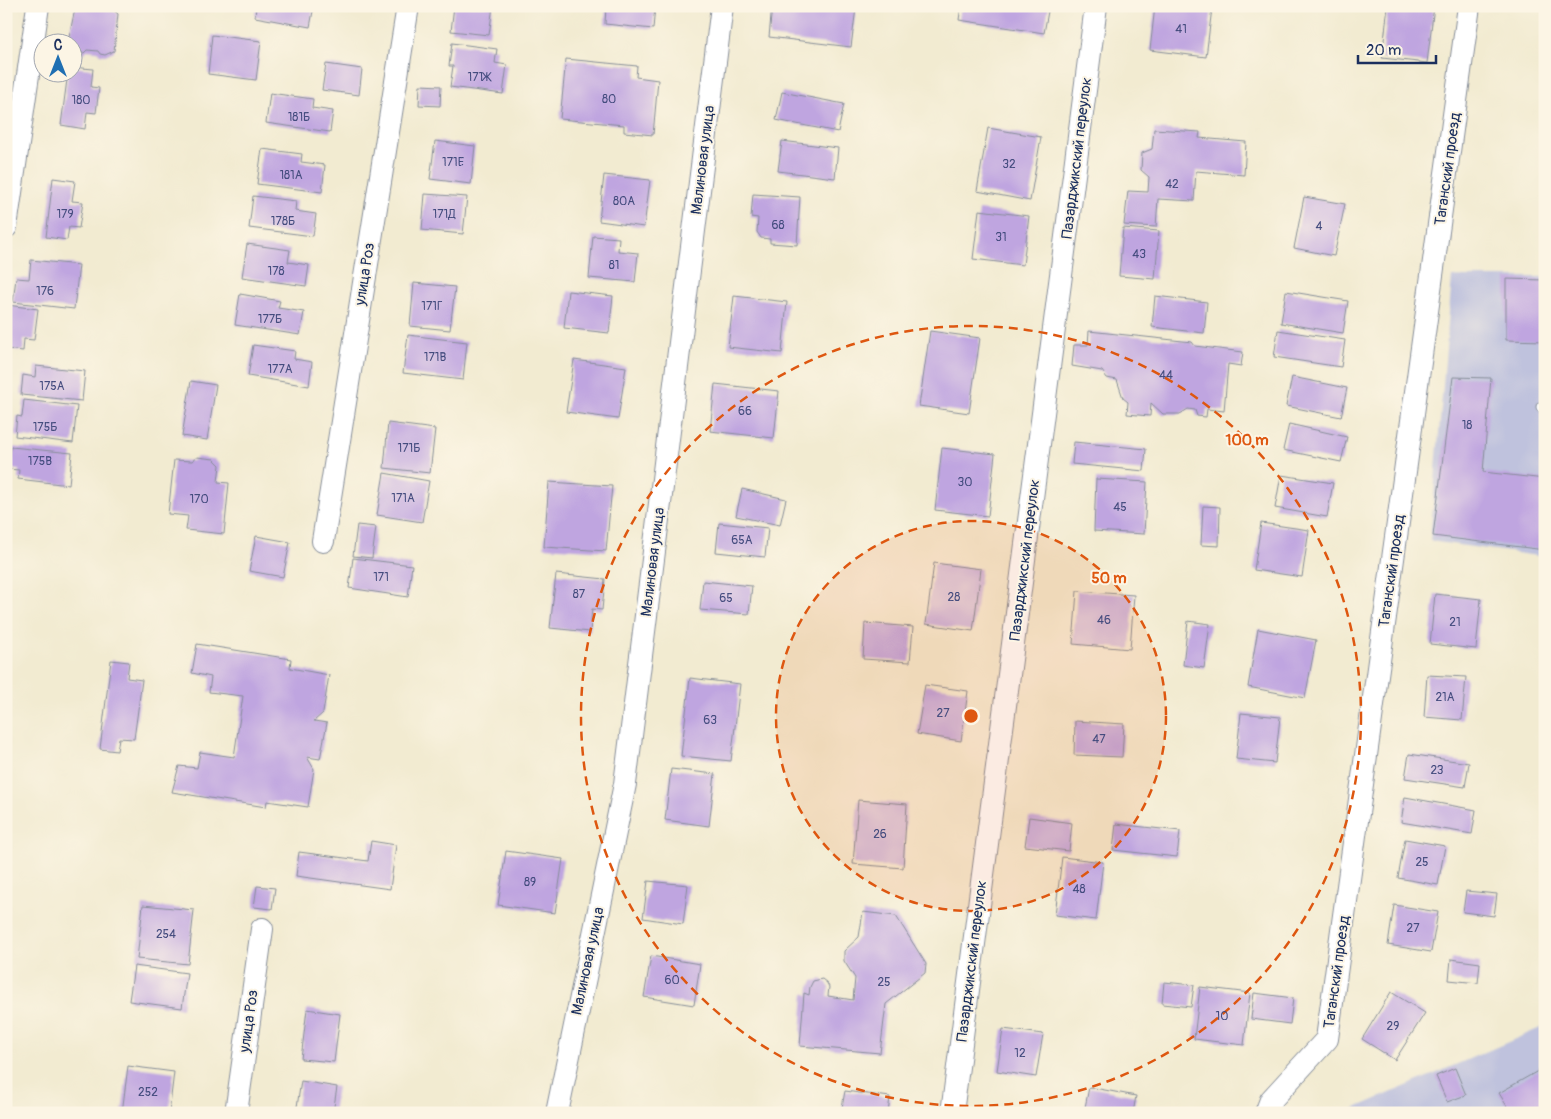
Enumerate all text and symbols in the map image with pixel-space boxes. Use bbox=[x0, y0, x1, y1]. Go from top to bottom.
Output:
house number: 41 bbox=[1175, 22, 1187, 37]
north arrow bbox=[32, 32, 82, 82]
scale bar bbox=[1358, 32, 1436, 64]
text: С bbox=[54, 37, 63, 54]
text: 20 m bbox=[1366, 41, 1401, 60]
house number: 171Ж bbox=[468, 70, 492, 85]
street label: Пазарджикский переулок bbox=[1058, 76, 1096, 240]
house number: 80 bbox=[602, 92, 616, 107]
house number: 180 bbox=[72, 93, 90, 108]
street label: Малиновая улица bbox=[687, 104, 719, 216]
house number: 181Б bbox=[288, 110, 310, 125]
street label: Таганский проезд bbox=[1431, 111, 1465, 227]
house number: 171Е bbox=[442, 155, 464, 170]
house number: 32 bbox=[1002, 157, 1016, 172]
house number: 181А bbox=[279, 168, 303, 183]
house number: 42 bbox=[1165, 177, 1179, 192]
house number: 80А bbox=[613, 194, 635, 209]
house number: 179 bbox=[56, 207, 74, 222]
house number: 171Д bbox=[433, 207, 456, 222]
house number: 178Б bbox=[271, 214, 295, 229]
house number: 68 bbox=[771, 218, 785, 233]
house number: 4 bbox=[1316, 219, 1323, 234]
house number: 31 bbox=[995, 230, 1007, 245]
street label: улица Роз bbox=[351, 241, 379, 308]
house number: 43 bbox=[1132, 247, 1146, 262]
house number: 81 bbox=[609, 258, 619, 273]
house number: 178 bbox=[267, 264, 285, 279]
house number: 176 bbox=[36, 284, 54, 299]
house number: 171Г bbox=[421, 299, 443, 314]
house number: 177Б bbox=[258, 312, 282, 327]
house number: 171В bbox=[424, 350, 446, 365]
house number: 177А bbox=[267, 362, 293, 377]
house number: 44 bbox=[1159, 368, 1173, 383]
house number: 175А bbox=[39, 379, 65, 394]
house number: 66 bbox=[738, 404, 752, 419]
house number: 18 bbox=[1462, 418, 1472, 433]
house number: 175Б bbox=[33, 420, 57, 435]
text: 100 m bbox=[1226, 431, 1268, 450]
house number: 171Б bbox=[398, 441, 420, 456]
house number: 175В bbox=[28, 454, 52, 469]
house number: 30 bbox=[958, 475, 972, 490]
street label: Пазарджикский переулок bbox=[1006, 478, 1044, 642]
house number: 171А bbox=[391, 491, 415, 506]
house number: 170 bbox=[189, 492, 209, 507]
house number: 45 bbox=[1113, 500, 1127, 515]
street label: Малиновая улица bbox=[637, 506, 669, 618]
street label: Таганский проезд bbox=[1375, 513, 1409, 629]
house number: 65А bbox=[731, 533, 753, 548]
text: 50 m bbox=[1092, 569, 1126, 588]
house number: 171 bbox=[373, 570, 389, 585]
house number: 87 bbox=[573, 587, 586, 602]
house number: 28 bbox=[948, 590, 960, 605]
house number: 65 bbox=[719, 591, 733, 606]
house number: 46 bbox=[1097, 613, 1111, 628]
house number: 21 bbox=[1449, 615, 1461, 630]
house number: 21А bbox=[1435, 690, 1455, 705]
house number: 27 bbox=[936, 706, 950, 721]
centre of rings bbox=[962, 707, 980, 725]
house number: 63 bbox=[703, 713, 717, 728]
house number: 47 bbox=[1092, 732, 1106, 747]
house number: 23 bbox=[1430, 763, 1444, 778]
house number: 26 bbox=[873, 827, 887, 842]
house number: 25 bbox=[1415, 855, 1429, 870]
house number: 89 bbox=[524, 875, 536, 890]
street label: Пазарджикский переулок bbox=[953, 879, 991, 1043]
house number: 48 bbox=[1072, 882, 1086, 897]
street label: Малиновая улица bbox=[567, 905, 609, 1017]
street label: Таганский проезд bbox=[1320, 914, 1354, 1030]
house number: 27 bbox=[1406, 921, 1420, 936]
house number: 254 bbox=[156, 927, 176, 942]
house number: 60 bbox=[664, 973, 680, 988]
house number: 25 bbox=[877, 975, 891, 990]
street label: улица Роз bbox=[235, 988, 263, 1055]
house number: 10 bbox=[1216, 1009, 1228, 1024]
house number: 29 bbox=[1387, 1019, 1399, 1034]
house number: 12 bbox=[1014, 1046, 1026, 1061]
house number: 252 bbox=[138, 1085, 158, 1100]

